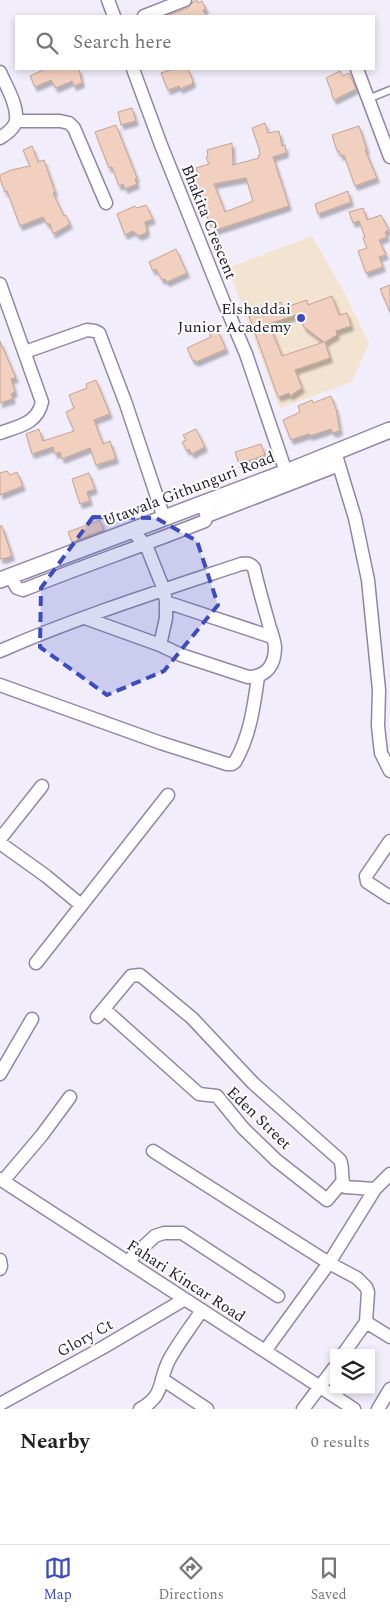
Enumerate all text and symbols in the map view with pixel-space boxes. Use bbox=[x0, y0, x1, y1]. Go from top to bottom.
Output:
search box bbox=[15, 15, 375, 70]
text: Search here bbox=[73, 28, 172, 57]
icon: search bbox=[33, 29, 61, 57]
street label: Bhakita Crescent bbox=[175, 161, 243, 283]
place label: Elshaddai Junior Academy bbox=[178, 297, 292, 339]
marker: Elshaddai Junior Academy bbox=[295, 312, 307, 324]
street label: Utawala Githunguri Road bbox=[100, 445, 278, 533]
street label: Eden Street bbox=[221, 1081, 297, 1155]
street label: Fahari Kincar Road bbox=[122, 1234, 250, 1328]
street label: Glory Ct bbox=[53, 1313, 118, 1363]
map controls bbox=[330, 1349, 375, 1394]
button: layers bbox=[330, 1349, 375, 1394]
text: Nearby bbox=[20, 1426, 90, 1458]
text: 0 results bbox=[311, 1430, 370, 1454]
tab: Map bbox=[43, 1554, 72, 1605]
tab: Directions bbox=[158, 1554, 224, 1605]
tab: Saved bbox=[311, 1554, 347, 1605]

